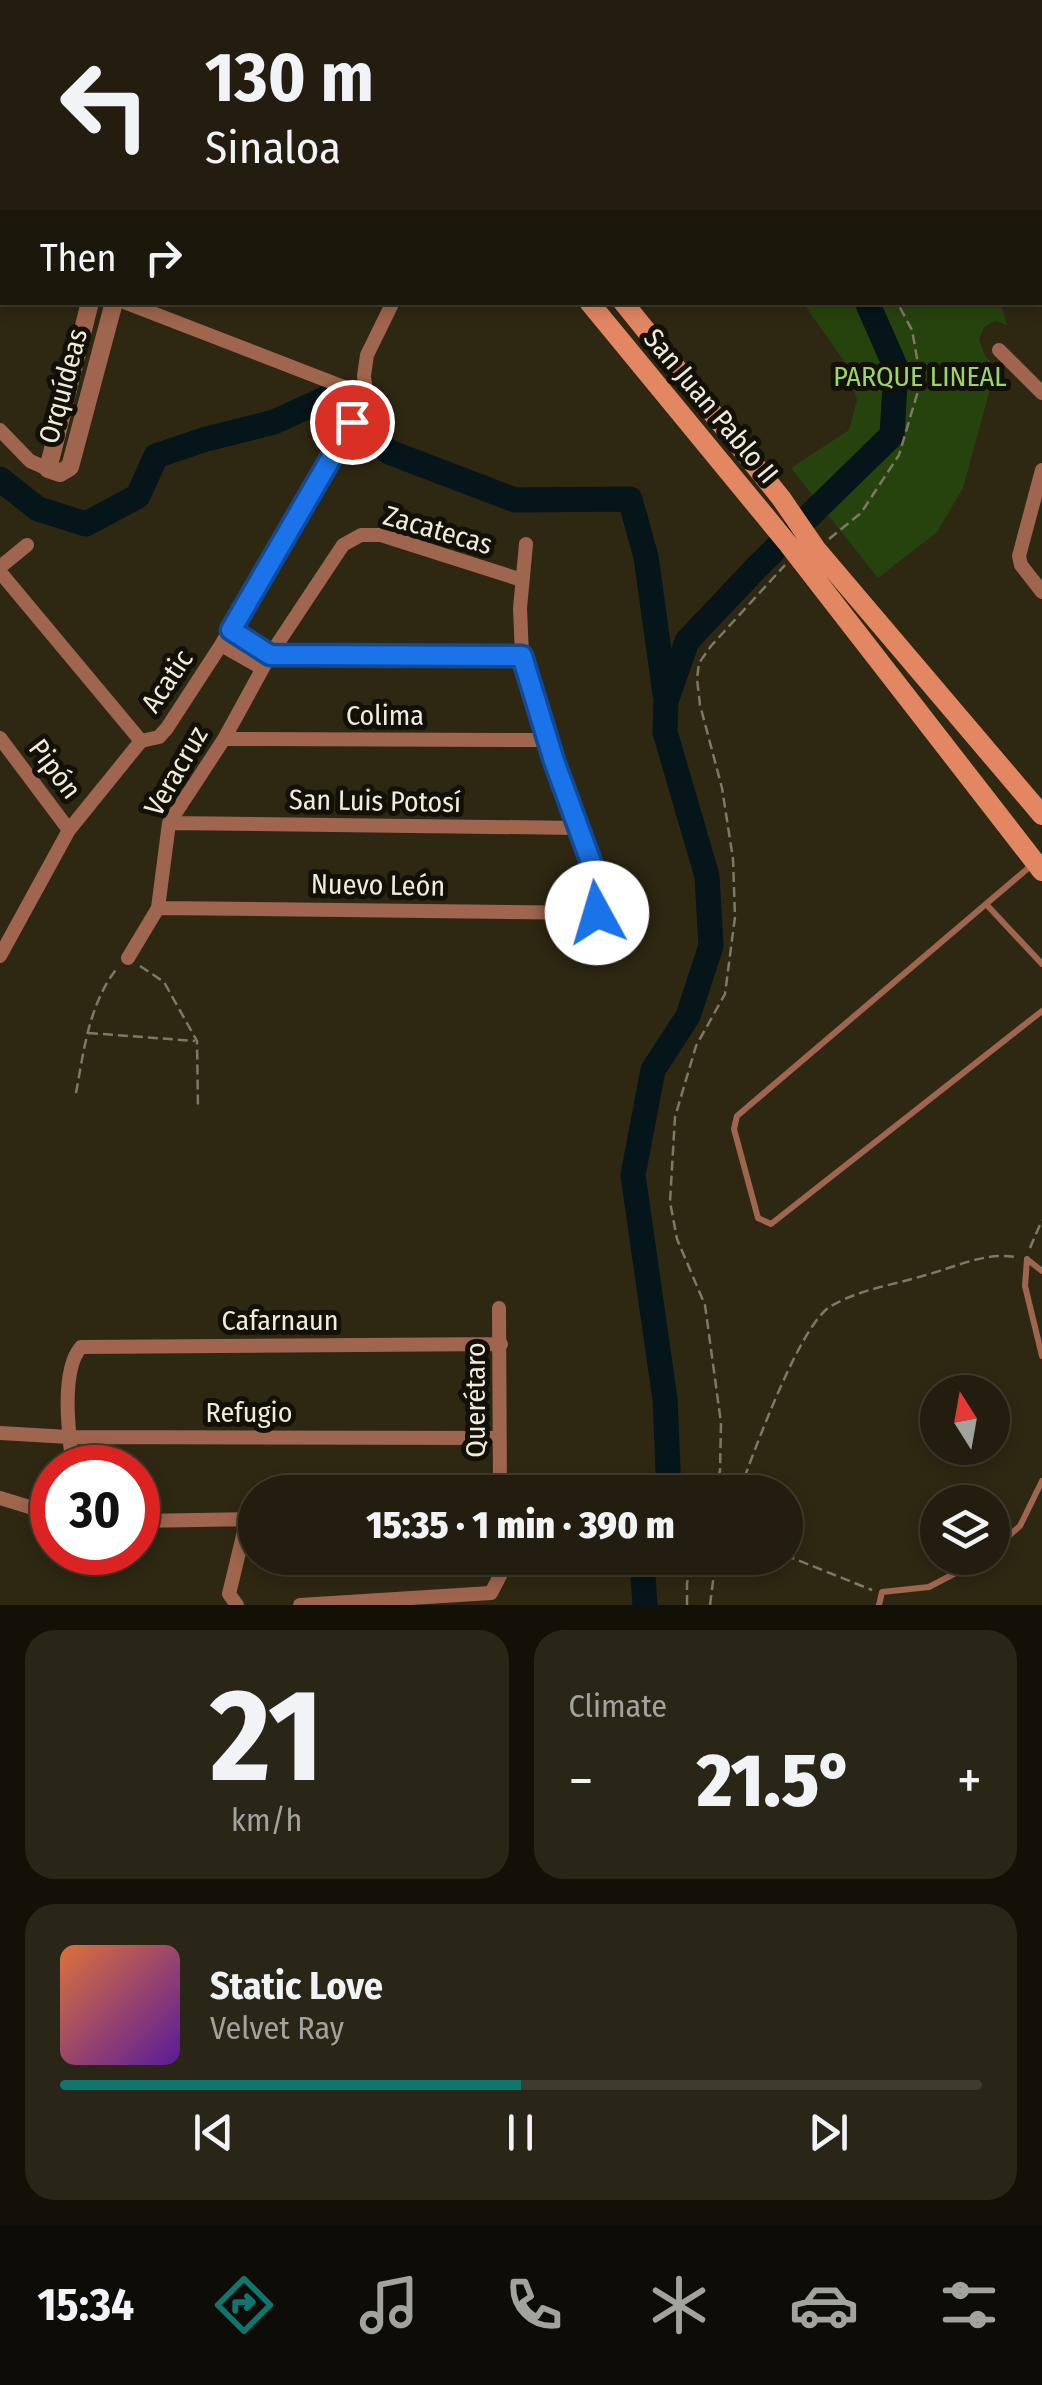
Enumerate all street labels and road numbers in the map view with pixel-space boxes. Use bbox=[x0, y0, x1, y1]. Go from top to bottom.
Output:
street label: San Juan Pablo II bbox=[637, 322, 785, 490]
street label: Orquídeas bbox=[32, 325, 94, 447]
street label: Zacatecas bbox=[380, 499, 496, 561]
street label: Acatic bbox=[134, 643, 200, 719]
street label: Colima bbox=[346, 699, 424, 732]
street label: Veracruz bbox=[137, 721, 215, 821]
street label: Pipón bbox=[22, 733, 88, 805]
street label: San Luis Potosí bbox=[289, 783, 461, 819]
street label: Nuevo León bbox=[311, 867, 445, 903]
street label: Cafarnaun bbox=[221, 1304, 339, 1337]
street label: Querétaro bbox=[459, 1342, 492, 1458]
street label: Refugio bbox=[206, 1396, 292, 1429]

